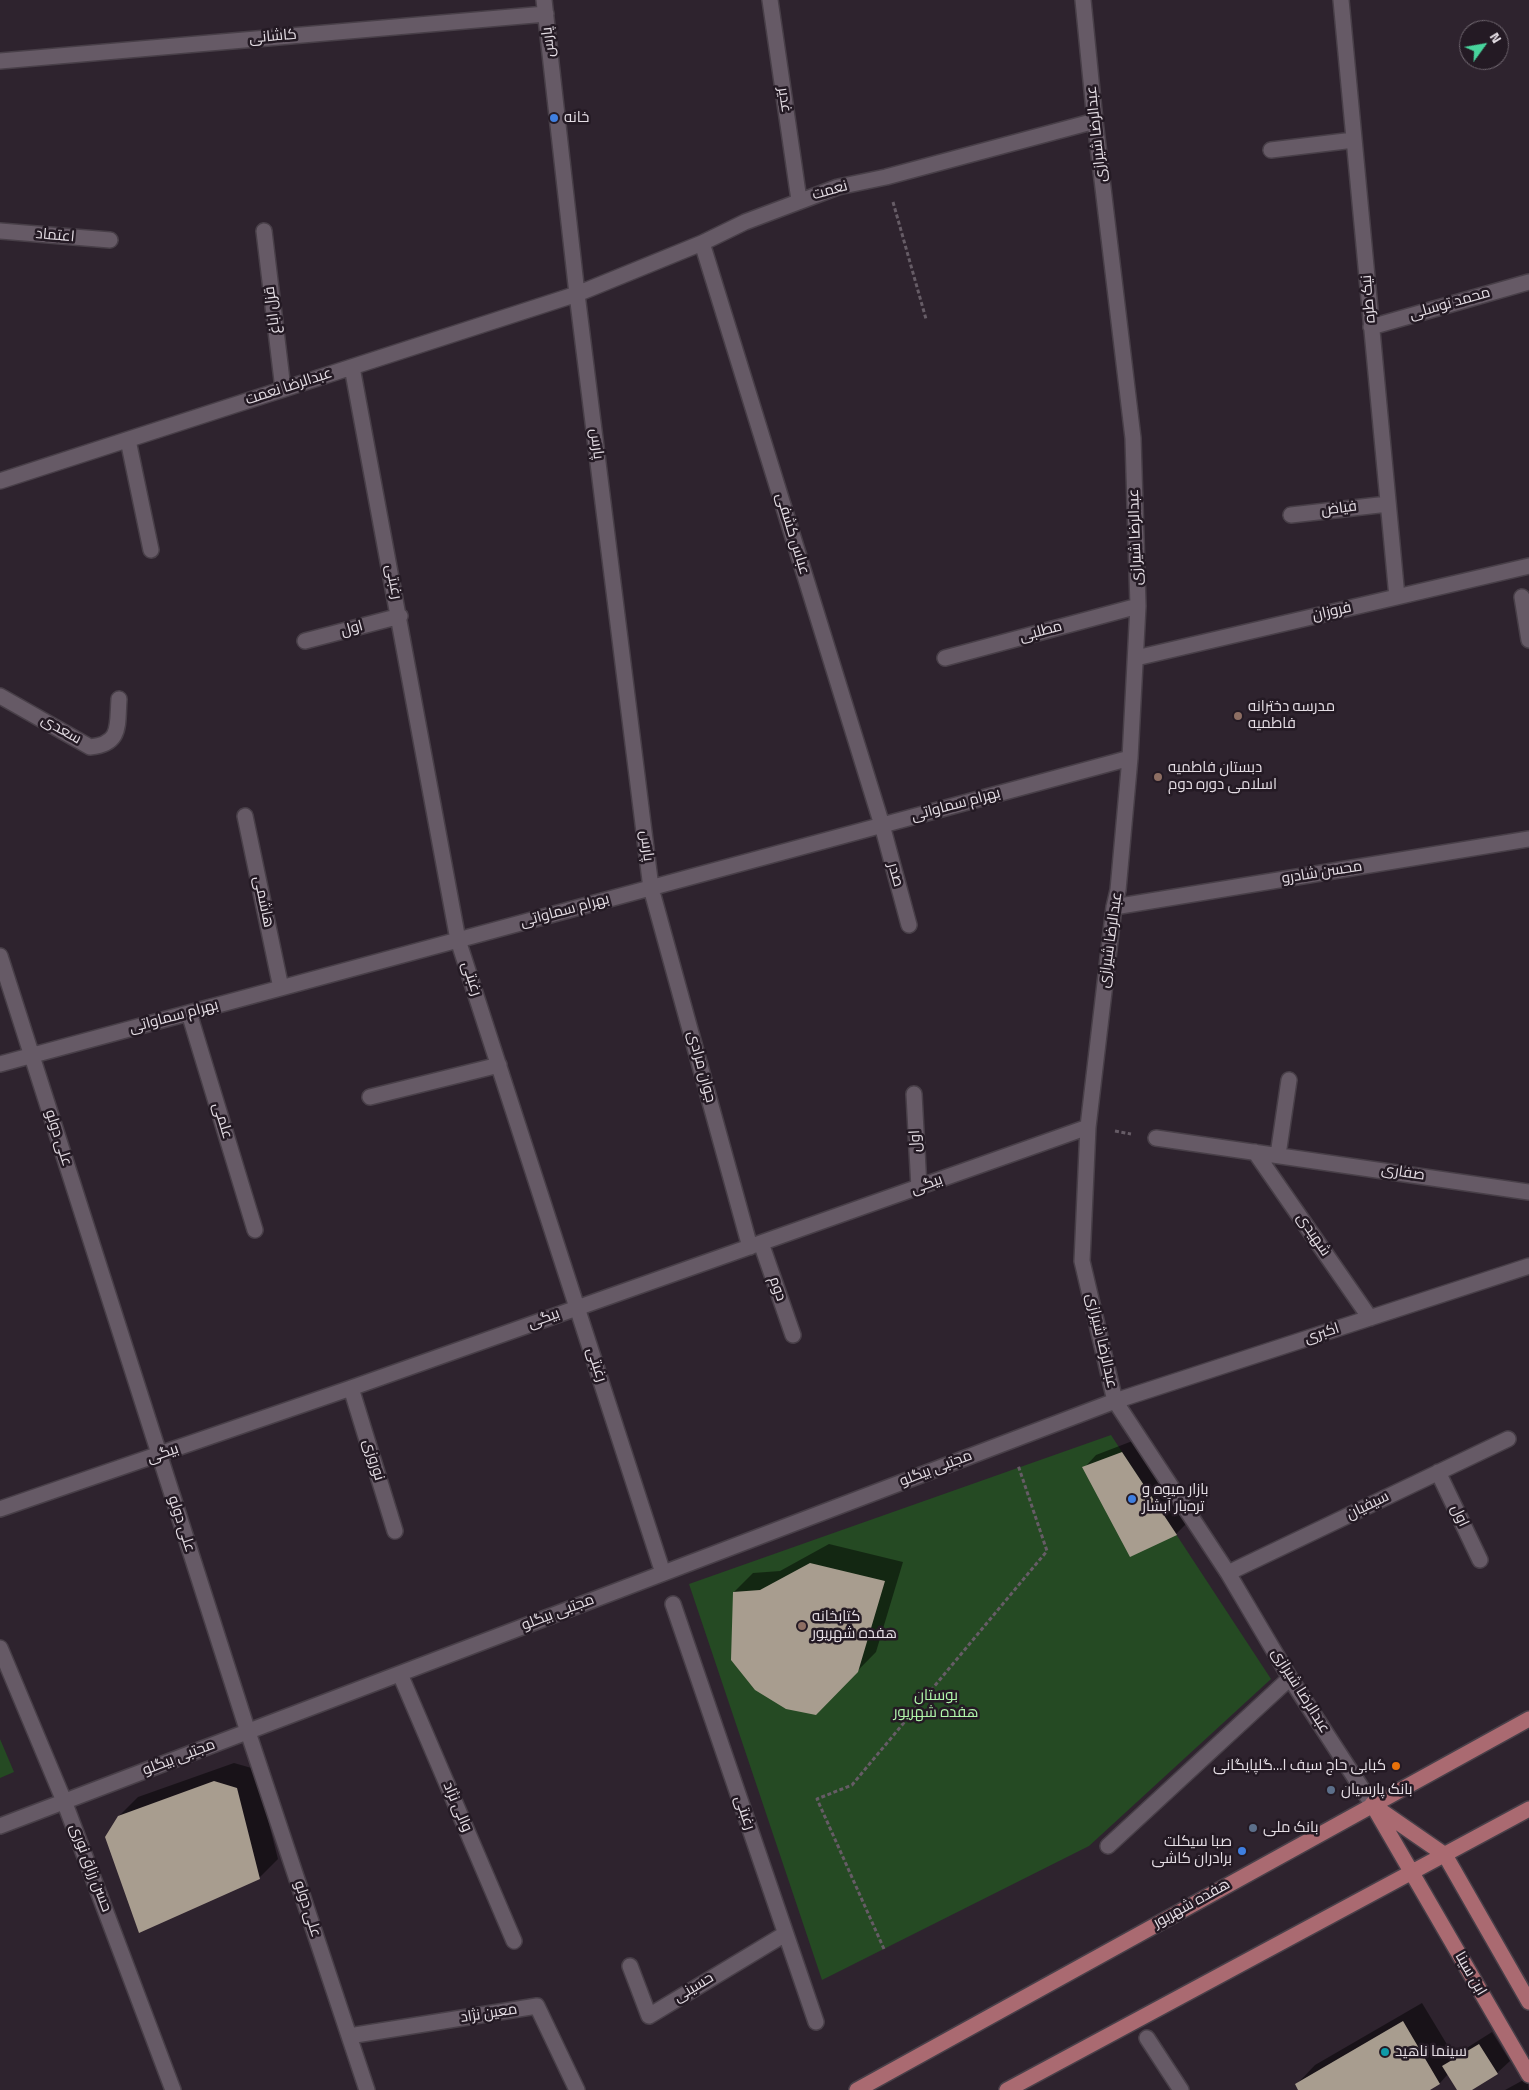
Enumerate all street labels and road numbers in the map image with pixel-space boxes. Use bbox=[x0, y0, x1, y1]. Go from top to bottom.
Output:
street label: کاشانی bbox=[248, 26, 298, 48]
street label: پارس bbox=[538, 26, 560, 58]
street label: عبدالرضا شیرازی bbox=[1083, 85, 1111, 183]
street label: غدیر bbox=[773, 86, 795, 114]
street label: نعمت bbox=[810, 177, 850, 205]
street label: اعتماد bbox=[35, 225, 75, 247]
street label: نیک طره bbox=[1358, 274, 1380, 324]
street label: محمد توسلی bbox=[1408, 284, 1492, 324]
street label: قزل اباغ bbox=[261, 285, 285, 335]
street label: عبدالرضا نعمت bbox=[243, 365, 335, 409]
street label: پارس bbox=[585, 428, 607, 460]
street label: عبدالرضا شیرازی bbox=[1125, 488, 1147, 586]
street label: عباس کشفی bbox=[771, 491, 813, 577]
street label: فیاض bbox=[1320, 498, 1358, 520]
street label: رغبتی bbox=[381, 563, 405, 601]
street label: فروزان bbox=[1311, 599, 1353, 625]
street label: اول bbox=[339, 617, 365, 641]
street label: مطلبی bbox=[1018, 618, 1064, 646]
street label: سعدی bbox=[38, 711, 84, 749]
street label: بهرام سماواتی bbox=[909, 784, 1003, 826]
street label: پارس bbox=[635, 830, 657, 862]
street label: محسن شادرو bbox=[1280, 858, 1364, 888]
street label: صدر bbox=[883, 861, 907, 889]
street label: هاشمی bbox=[249, 875, 277, 929]
street label: بهرام سماواتی bbox=[518, 890, 612, 932]
street label: عبدالرضا شیرازی bbox=[1095, 891, 1127, 989]
street label: رغبتی bbox=[457, 960, 485, 998]
street label: بهرام سماواتی bbox=[127, 996, 221, 1038]
street label: جوان مرادی bbox=[683, 1029, 719, 1105]
street label: علمی bbox=[208, 1101, 236, 1141]
street label: علی دولو bbox=[40, 1108, 76, 1168]
street label: اول bbox=[906, 1129, 926, 1153]
street label: صفاری bbox=[1380, 1161, 1426, 1185]
street label: بیگی bbox=[909, 1171, 945, 1199]
street label: شهیدی bbox=[1292, 1210, 1334, 1260]
street label: دوم bbox=[764, 1274, 790, 1304]
street label: عبدالرضا شیرازی bbox=[1081, 1292, 1121, 1390]
street label: بیگی bbox=[526, 1305, 562, 1333]
street label: اکبری bbox=[1302, 1320, 1342, 1348]
street label: رغبتی bbox=[582, 1346, 610, 1384]
street label: نوروزی bbox=[358, 1437, 388, 1483]
street label: بیگی bbox=[145, 1440, 181, 1468]
street label: مجتبی بیگلو bbox=[897, 1447, 975, 1491]
street label: سیفیان bbox=[1344, 1488, 1392, 1524]
street label: علی دولو bbox=[163, 1494, 199, 1554]
street label: اول bbox=[1446, 1502, 1472, 1530]
street label: مجتبی بیگلو bbox=[519, 1591, 597, 1635]
street label: عبدالرضا شیرازی bbox=[1267, 1645, 1333, 1737]
street label: مجتبی بیگلو bbox=[140, 1736, 218, 1780]
street label: والی نژاد bbox=[438, 1779, 476, 1835]
street label: رغبتی bbox=[730, 1794, 758, 1832]
street label: حسن رزاق نوری bbox=[65, 1821, 115, 1915]
street label: هفده شهریور bbox=[1150, 1876, 1234, 1932]
street label: علی دولو bbox=[289, 1879, 325, 1939]
street label: ابن سینا bbox=[1450, 1949, 1490, 1999]
street label: حسینی bbox=[671, 1969, 717, 2007]
street label: معین نژاد bbox=[459, 2001, 519, 2027]

